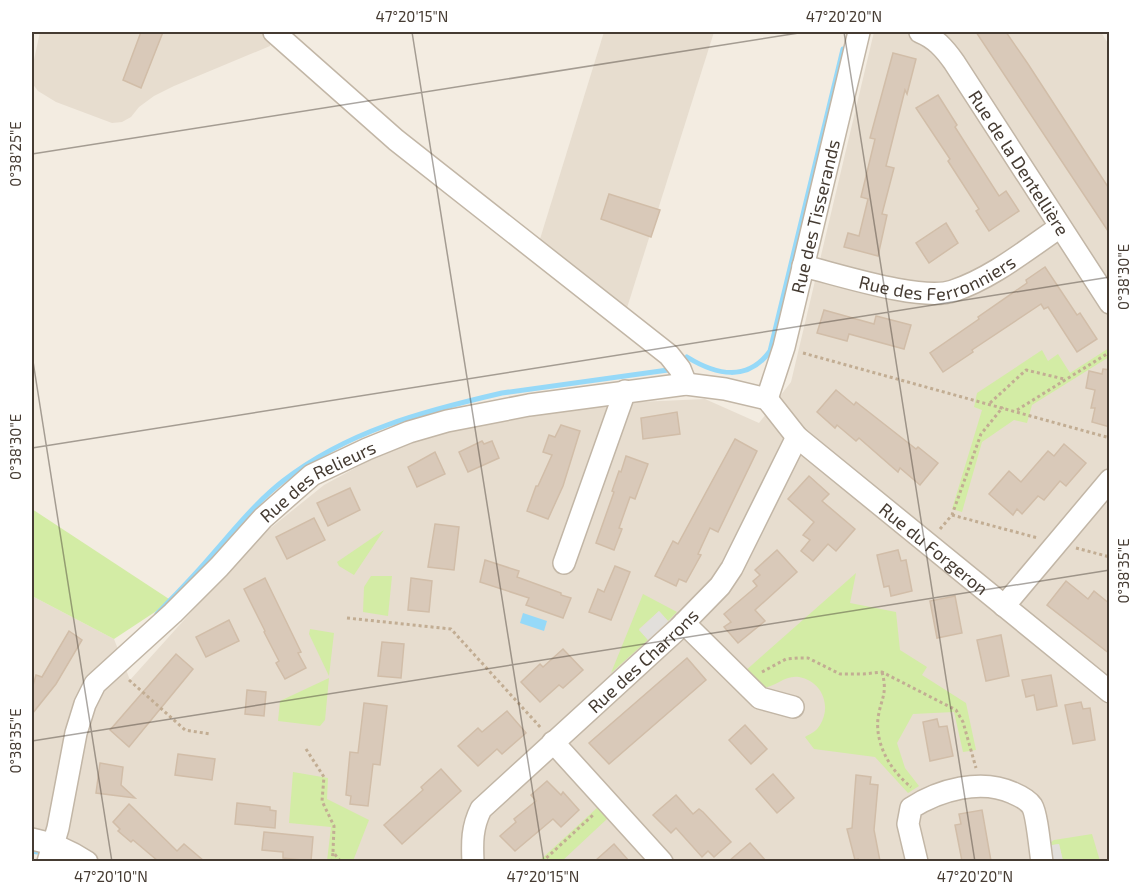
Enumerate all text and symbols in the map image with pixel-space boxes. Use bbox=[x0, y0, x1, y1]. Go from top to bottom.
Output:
text: 47°20'15"N bbox=[376, 7, 448, 25]
text: 47°20'20"N bbox=[806, 7, 882, 25]
street label: Rue de la Dentellière bbox=[964, 86, 1074, 239]
text: 0°38'25"E bbox=[6, 121, 24, 187]
street label: Rue des Tisserands bbox=[786, 137, 844, 296]
text: 0°38'30"E bbox=[1114, 244, 1132, 310]
street label: Rue des Ferronniers bbox=[857, 250, 1019, 305]
text: 0°38'30"E bbox=[6, 414, 24, 480]
street label: Rue des Relieurs bbox=[255, 436, 379, 527]
street label: Rue du Forgeron bbox=[875, 498, 993, 599]
text: 0°38'35"E bbox=[1114, 538, 1132, 604]
street label: Rue des Charrons bbox=[583, 604, 703, 717]
text: 0°38'35"E bbox=[6, 708, 24, 774]
text: 47°20'10"N bbox=[74, 867, 148, 885]
text: 47°20'15"N bbox=[507, 867, 579, 885]
text: 47°20'20"N bbox=[937, 867, 1013, 885]

